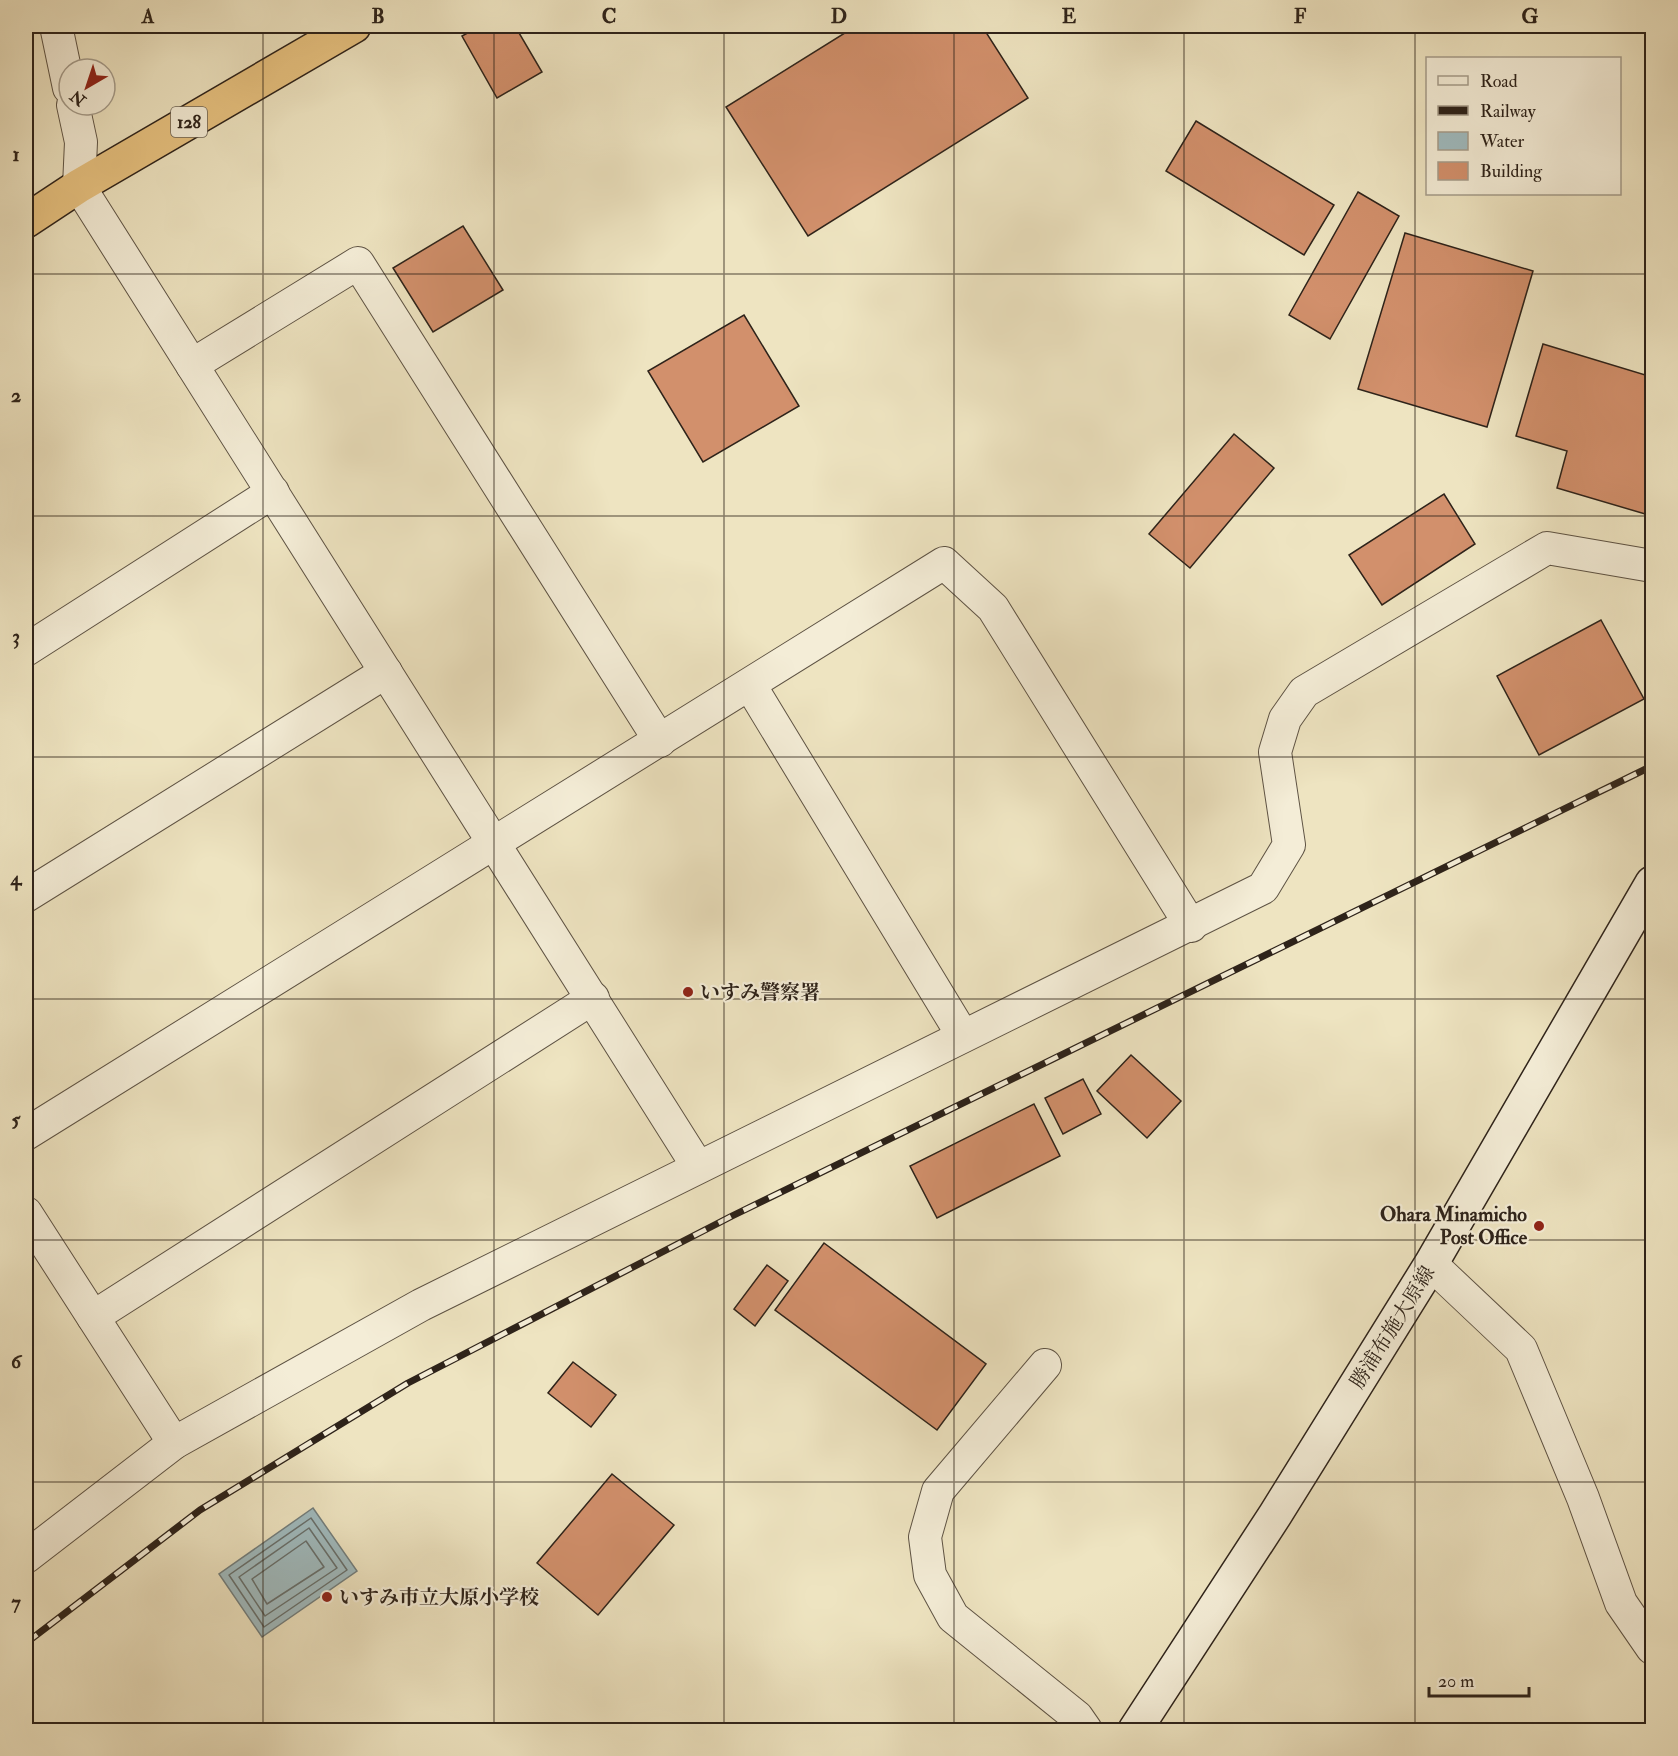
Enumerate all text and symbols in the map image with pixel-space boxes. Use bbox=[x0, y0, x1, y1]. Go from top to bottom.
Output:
text: A bbox=[141, 4, 155, 29]
text: B bbox=[371, 4, 385, 29]
text: C bbox=[602, 4, 616, 29]
text: D bbox=[831, 4, 847, 29]
text: E bbox=[1062, 4, 1077, 29]
text: F bbox=[1294, 4, 1307, 29]
text: G bbox=[1522, 4, 1539, 29]
north arrow bbox=[57, 57, 117, 117]
legend bbox=[1426, 57, 1621, 195]
text: Road bbox=[1480, 70, 1518, 93]
text: N bbox=[66, 85, 91, 111]
text: Railway bbox=[1480, 100, 1537, 123]
road number: 128 bbox=[171, 107, 207, 137]
text: Water bbox=[1479, 130, 1524, 153]
text: 1 bbox=[12, 142, 20, 167]
text: Building bbox=[1480, 160, 1543, 183]
text: 2 bbox=[11, 383, 21, 408]
text: 3 bbox=[12, 624, 20, 649]
text: 4 bbox=[10, 866, 23, 891]
place label: いすみ警察署 bbox=[700, 980, 820, 1005]
marker: いすみ警察署 bbox=[681, 985, 695, 999]
text: 5 bbox=[12, 1107, 22, 1132]
place label: Ohara Minamicho Post Office bbox=[1380, 1202, 1528, 1250]
marker: Ohara Minamicho Post Office bbox=[1532, 1219, 1546, 1233]
street label: 勝浦布施大原線 bbox=[1345, 1261, 1440, 1393]
text: 6 bbox=[11, 1349, 23, 1374]
place label: いすみ市立大原小学校 bbox=[339, 1585, 539, 1610]
text: 7 bbox=[11, 1590, 21, 1615]
marker: いすみ市立大原小学校 bbox=[320, 1590, 334, 1604]
scale bar bbox=[1429, 1660, 1530, 1698]
text: 20 m bbox=[1438, 1670, 1474, 1693]

